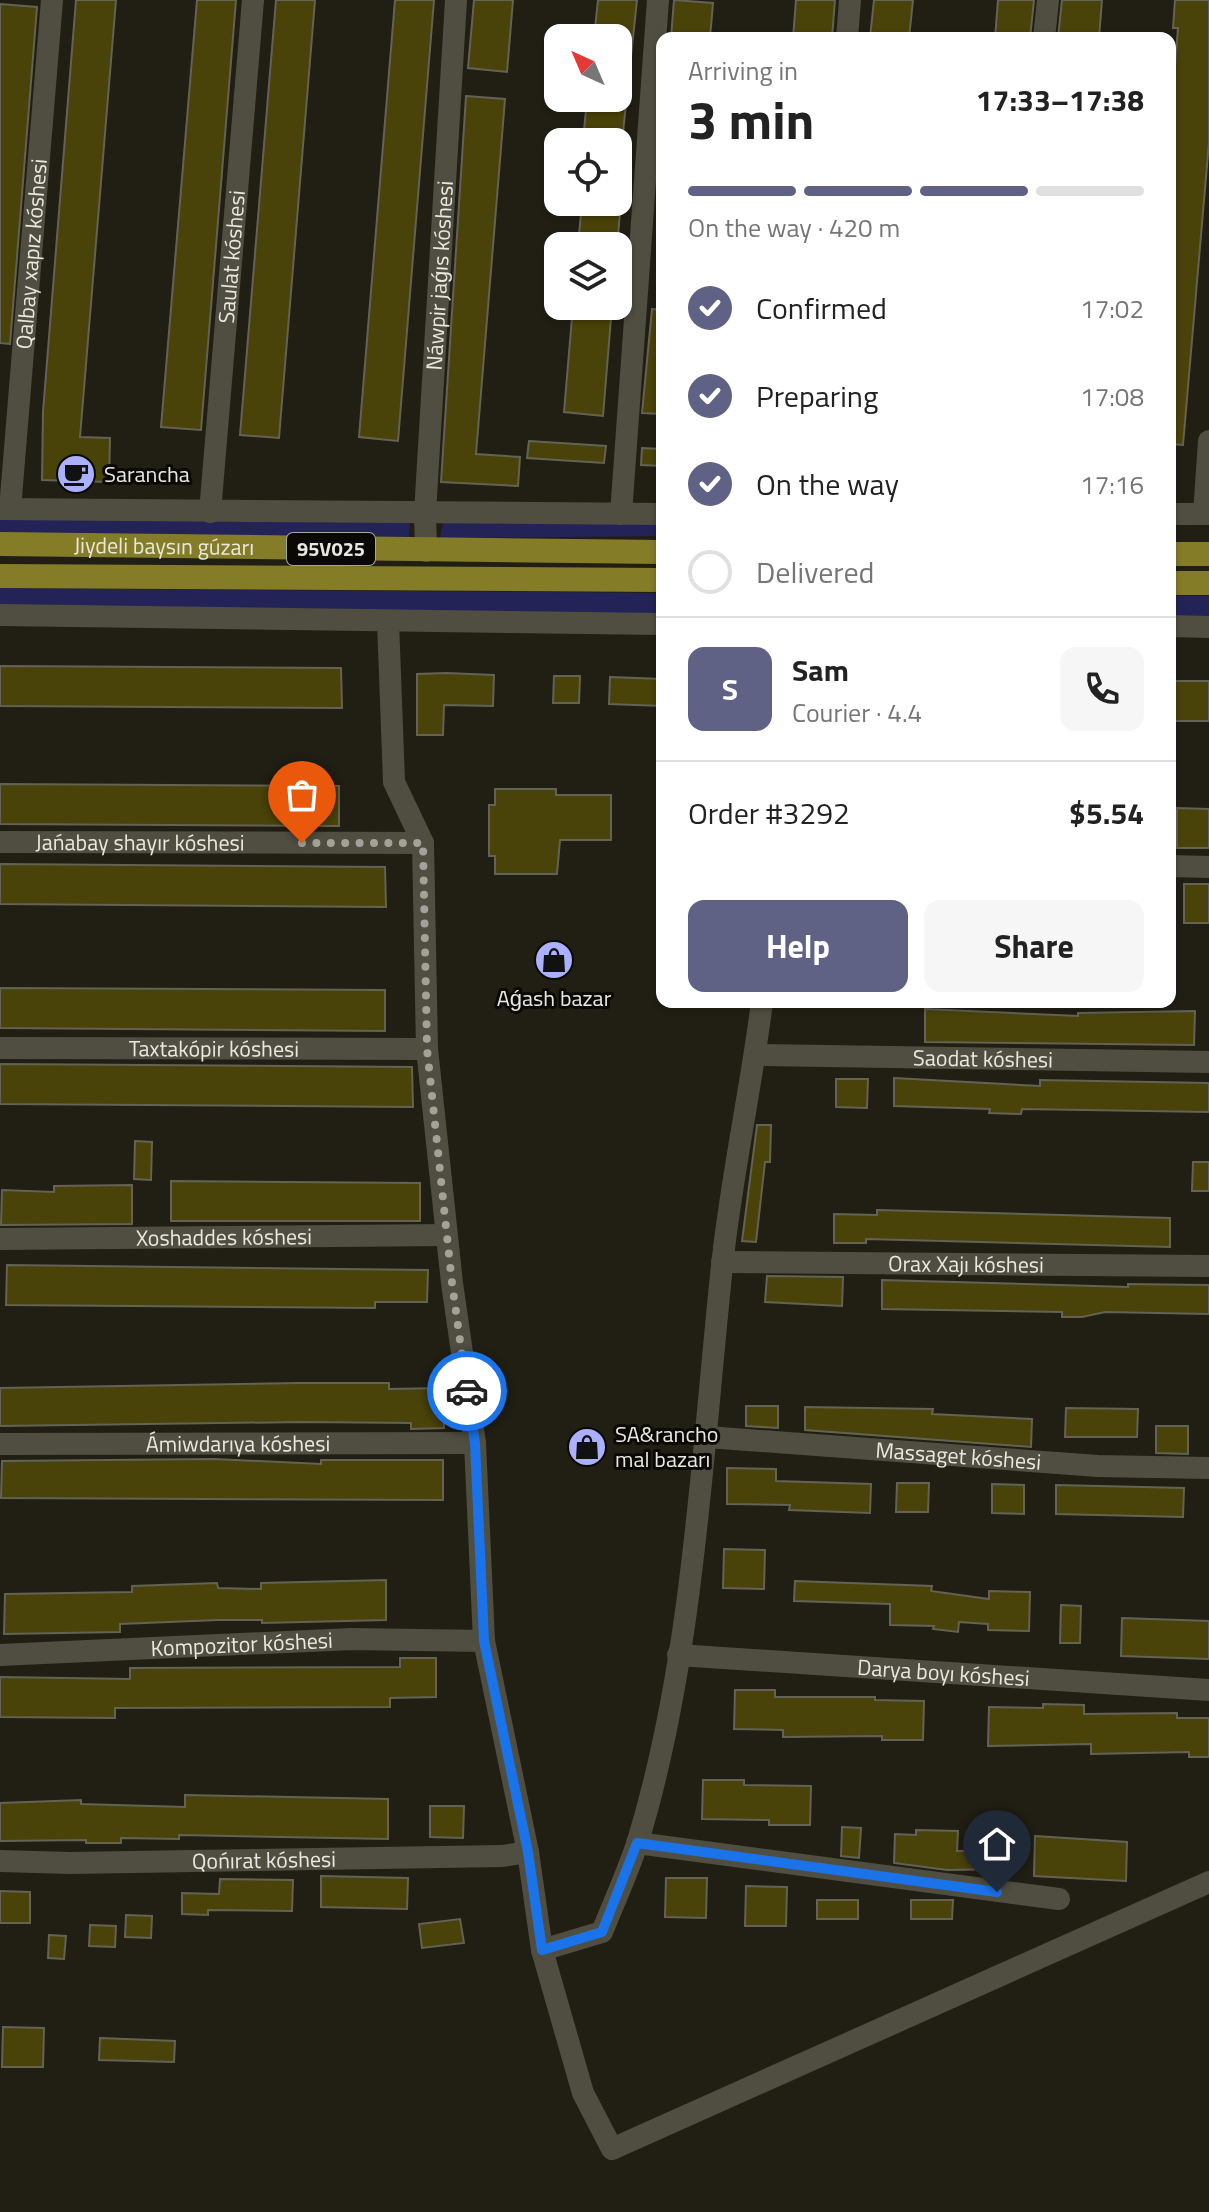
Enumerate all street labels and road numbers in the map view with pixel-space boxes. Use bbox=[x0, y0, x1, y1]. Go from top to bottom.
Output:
street label: Qalbay xapız kóshesi bbox=[6, 157, 56, 350]
street label: Náwpir jaǵıs kóshesi bbox=[417, 180, 462, 371]
street label: Saulat kóshesi bbox=[209, 189, 254, 325]
street label: Jiydeli baysın gúzarı bbox=[74, 528, 254, 564]
road number: 95V025 bbox=[287, 533, 375, 565]
street label: Jańabay shayır kóshesi bbox=[35, 825, 245, 860]
street label: Taxtakópir kóshesi bbox=[129, 1031, 299, 1066]
street label: Saodat kóshesi bbox=[913, 1040, 1053, 1077]
street label: Xoshaddes kóshesi bbox=[136, 1219, 312, 1255]
street label: Orax Xajı kóshesi bbox=[888, 1246, 1044, 1282]
street label: Ámiwdarıya kóshesi bbox=[146, 1426, 330, 1461]
street label: Massaget kóshesi bbox=[874, 1433, 1042, 1479]
street label: Kompozitor kóshesi bbox=[150, 1623, 334, 1665]
street label: Darya boyı kóshesi bbox=[856, 1650, 1031, 1695]
street label: Qońırat kóshesi bbox=[192, 1842, 336, 1878]

